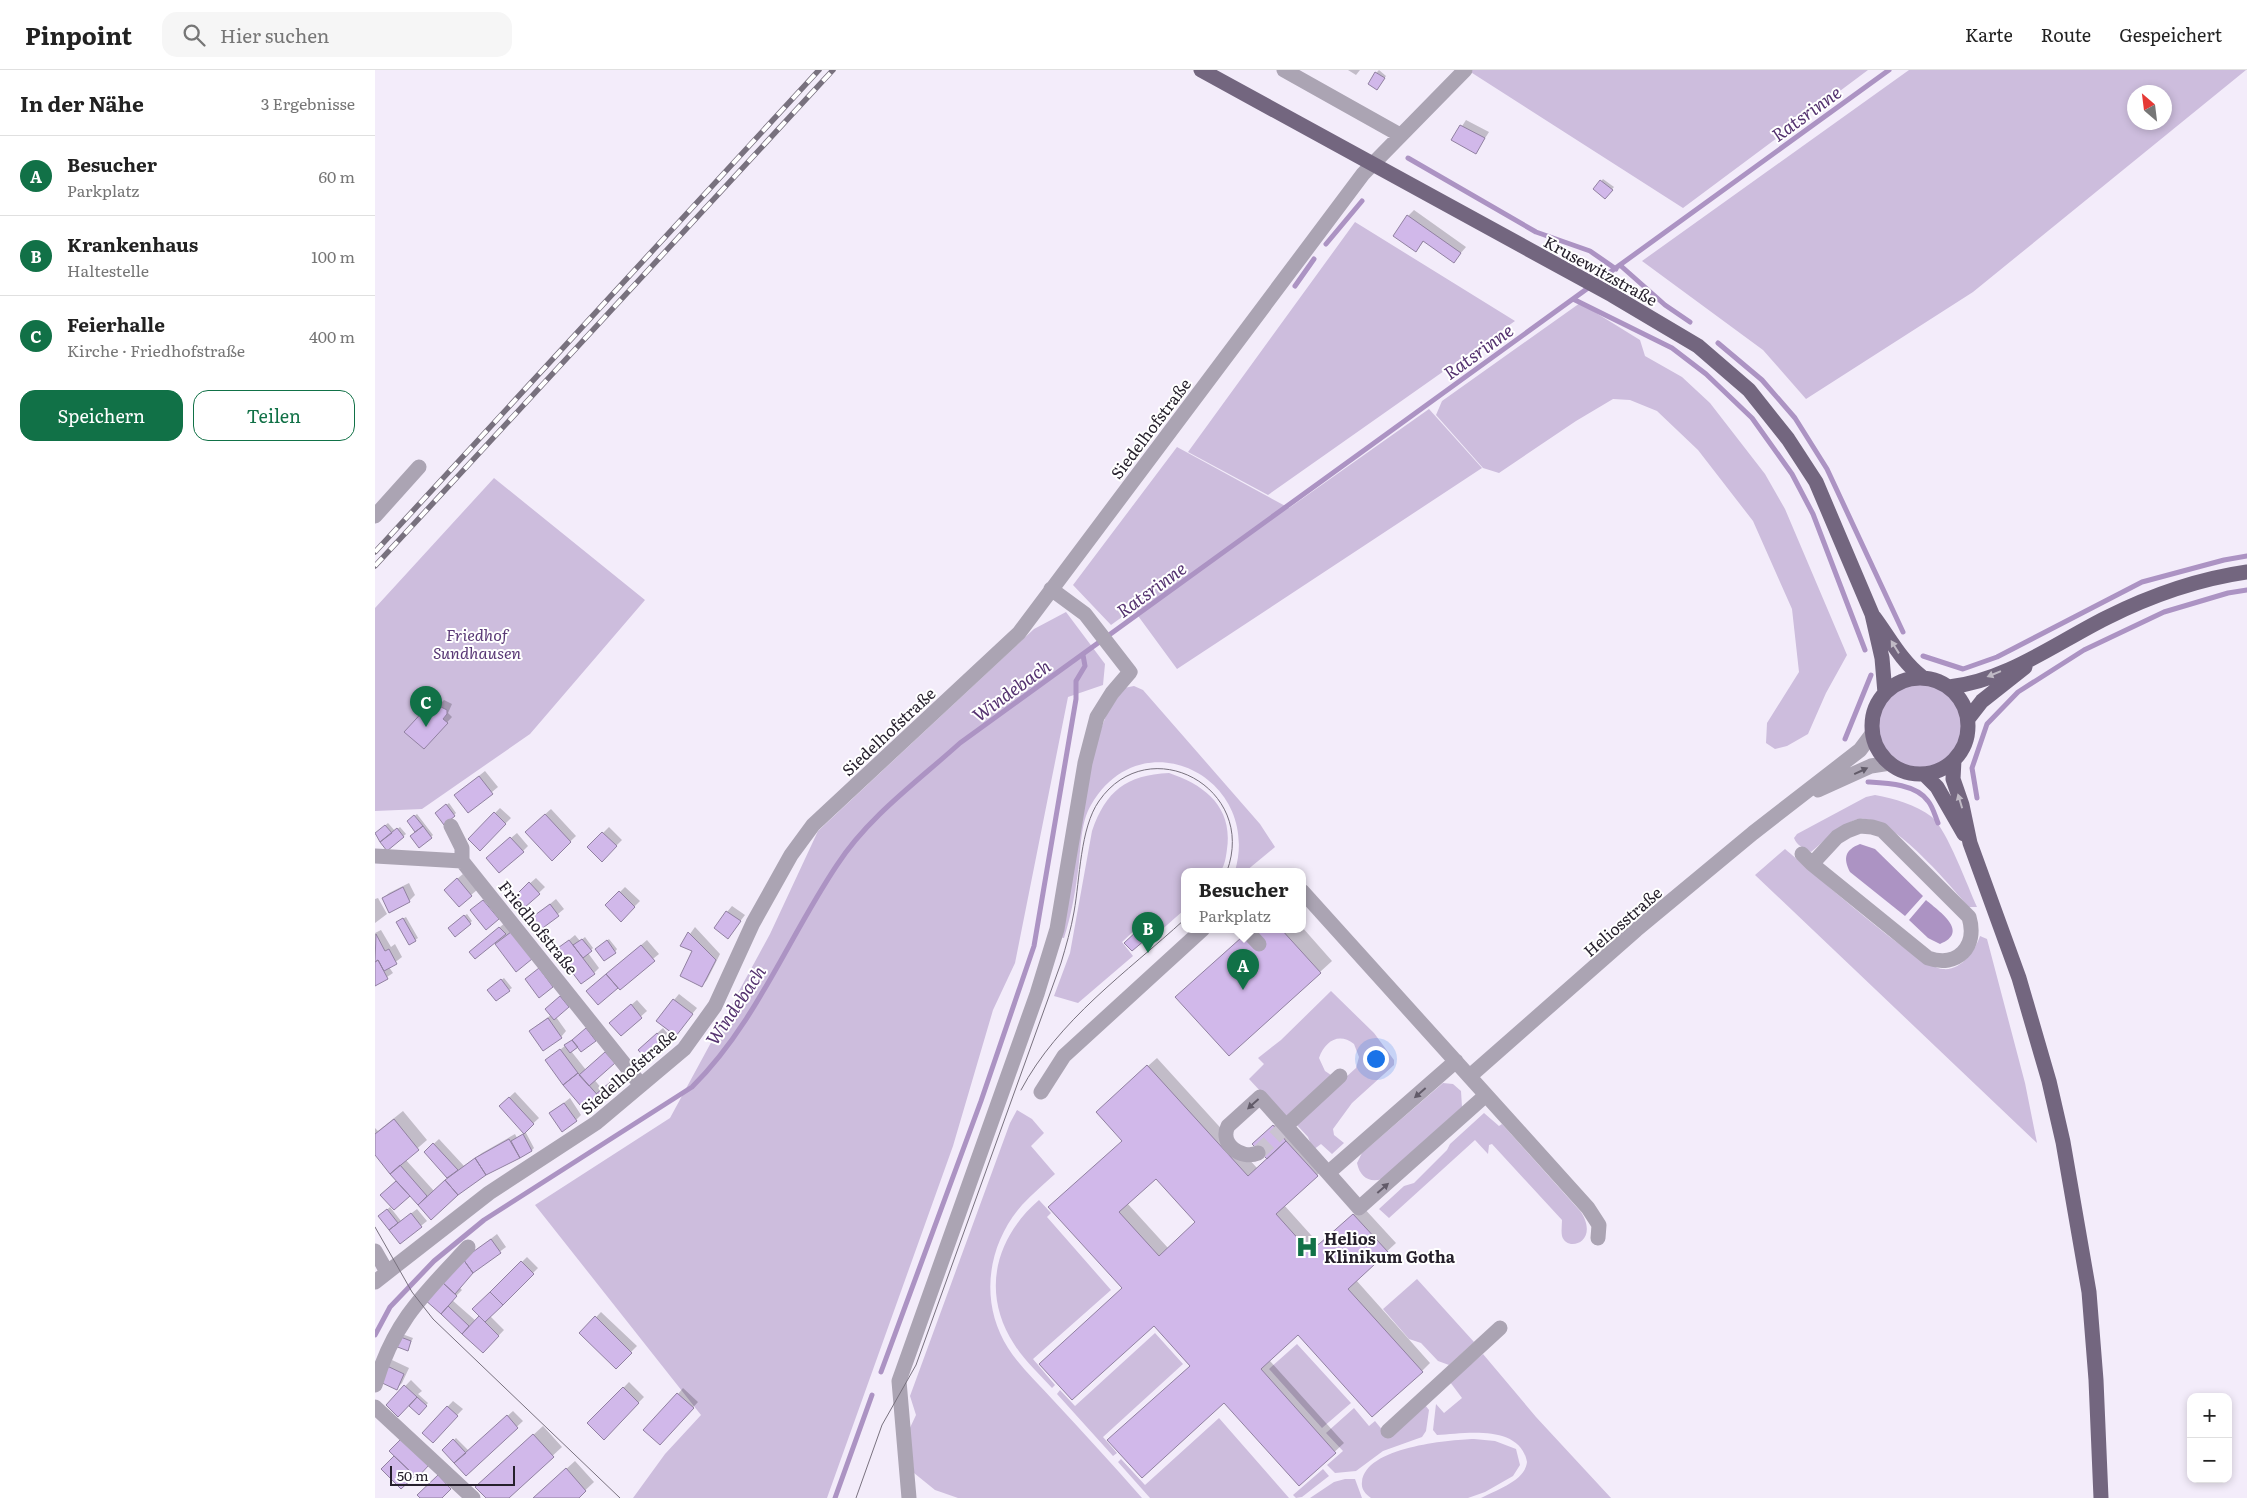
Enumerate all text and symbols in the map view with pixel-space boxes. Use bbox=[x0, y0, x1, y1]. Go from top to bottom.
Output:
search box bbox=[162, 12, 512, 57]
text: Pinpoint bbox=[25, 17, 132, 52]
icon: search bbox=[180, 21, 208, 49]
text: Hier suchen bbox=[220, 21, 329, 49]
text: Karte bbox=[1965, 21, 2013, 48]
text: Route bbox=[2041, 21, 2091, 48]
text: Gespeichert bbox=[2119, 21, 2222, 48]
water label: Ratsrinne bbox=[1765, 78, 1847, 148]
north arrow bbox=[2127, 85, 2172, 130]
text: In der Nähe bbox=[20, 87, 144, 118]
text: 3 Ergebnisse bbox=[261, 91, 355, 115]
text: Besucher bbox=[67, 150, 157, 178]
text: A bbox=[30, 164, 42, 188]
text: 60 m bbox=[318, 164, 355, 188]
text: Parkplatz bbox=[67, 178, 139, 202]
street label: Krusewitzstraße bbox=[1540, 229, 1662, 311]
text: Krankenhaus bbox=[67, 230, 198, 258]
text: B bbox=[30, 244, 42, 268]
text: 100 m bbox=[311, 244, 355, 268]
text: Haltestelle bbox=[67, 258, 149, 282]
text: Feierhalle bbox=[67, 310, 165, 338]
water label: Ratsrinne bbox=[1437, 316, 1519, 386]
text: C bbox=[30, 324, 42, 348]
text: 400 m bbox=[309, 324, 355, 348]
text: Kirche · Friedhofstraße bbox=[67, 338, 245, 362]
street label: Siedelhofstraße bbox=[1104, 373, 1196, 483]
button: Speichern bbox=[20, 390, 183, 441]
button: Teilen bbox=[193, 390, 355, 441]
water label: Ratsrinne bbox=[1110, 554, 1192, 624]
park label: Friedhof Sundhausen bbox=[433, 622, 522, 664]
one-way arrow bbox=[1890, 640, 1900, 653]
water label: Windebach bbox=[966, 652, 1056, 728]
one-way arrow bbox=[1986, 670, 2001, 678]
street label: Siedelhofstraße bbox=[836, 681, 940, 781]
pin: C bbox=[410, 686, 442, 727]
one-way arrow bbox=[1854, 767, 1868, 775]
one-way arrow bbox=[1956, 794, 1964, 809]
popup bbox=[1181, 868, 1306, 933]
street label: Friedhofstraße bbox=[494, 875, 584, 979]
text: Besucher bbox=[1199, 875, 1288, 903]
street label: Heliosstraße bbox=[1578, 880, 1666, 962]
text: Parkplatz bbox=[1199, 903, 1271, 927]
pin: B bbox=[1132, 912, 1164, 953]
pin: A bbox=[1227, 949, 1259, 990]
water label: Windebach bbox=[698, 959, 772, 1050]
street label: Siedelhofstraße bbox=[575, 1022, 681, 1120]
your location bbox=[1363, 1046, 1389, 1072]
one-way arrow bbox=[1414, 1087, 1426, 1099]
one-way arrow bbox=[1246, 1098, 1259, 1109]
one-way arrow bbox=[1376, 1182, 1389, 1193]
place label: Helios Klinikum Gotha bbox=[1324, 1226, 1456, 1268]
hospital icon: Helios Klinikum Gotha bbox=[1294, 1234, 1320, 1260]
map controls bbox=[2187, 1393, 2232, 1483]
button: + bbox=[2187, 1393, 2232, 1438]
button: − bbox=[2187, 1438, 2232, 1483]
scale bar bbox=[390, 1463, 515, 1486]
text: 50 m bbox=[397, 1465, 429, 1485]

